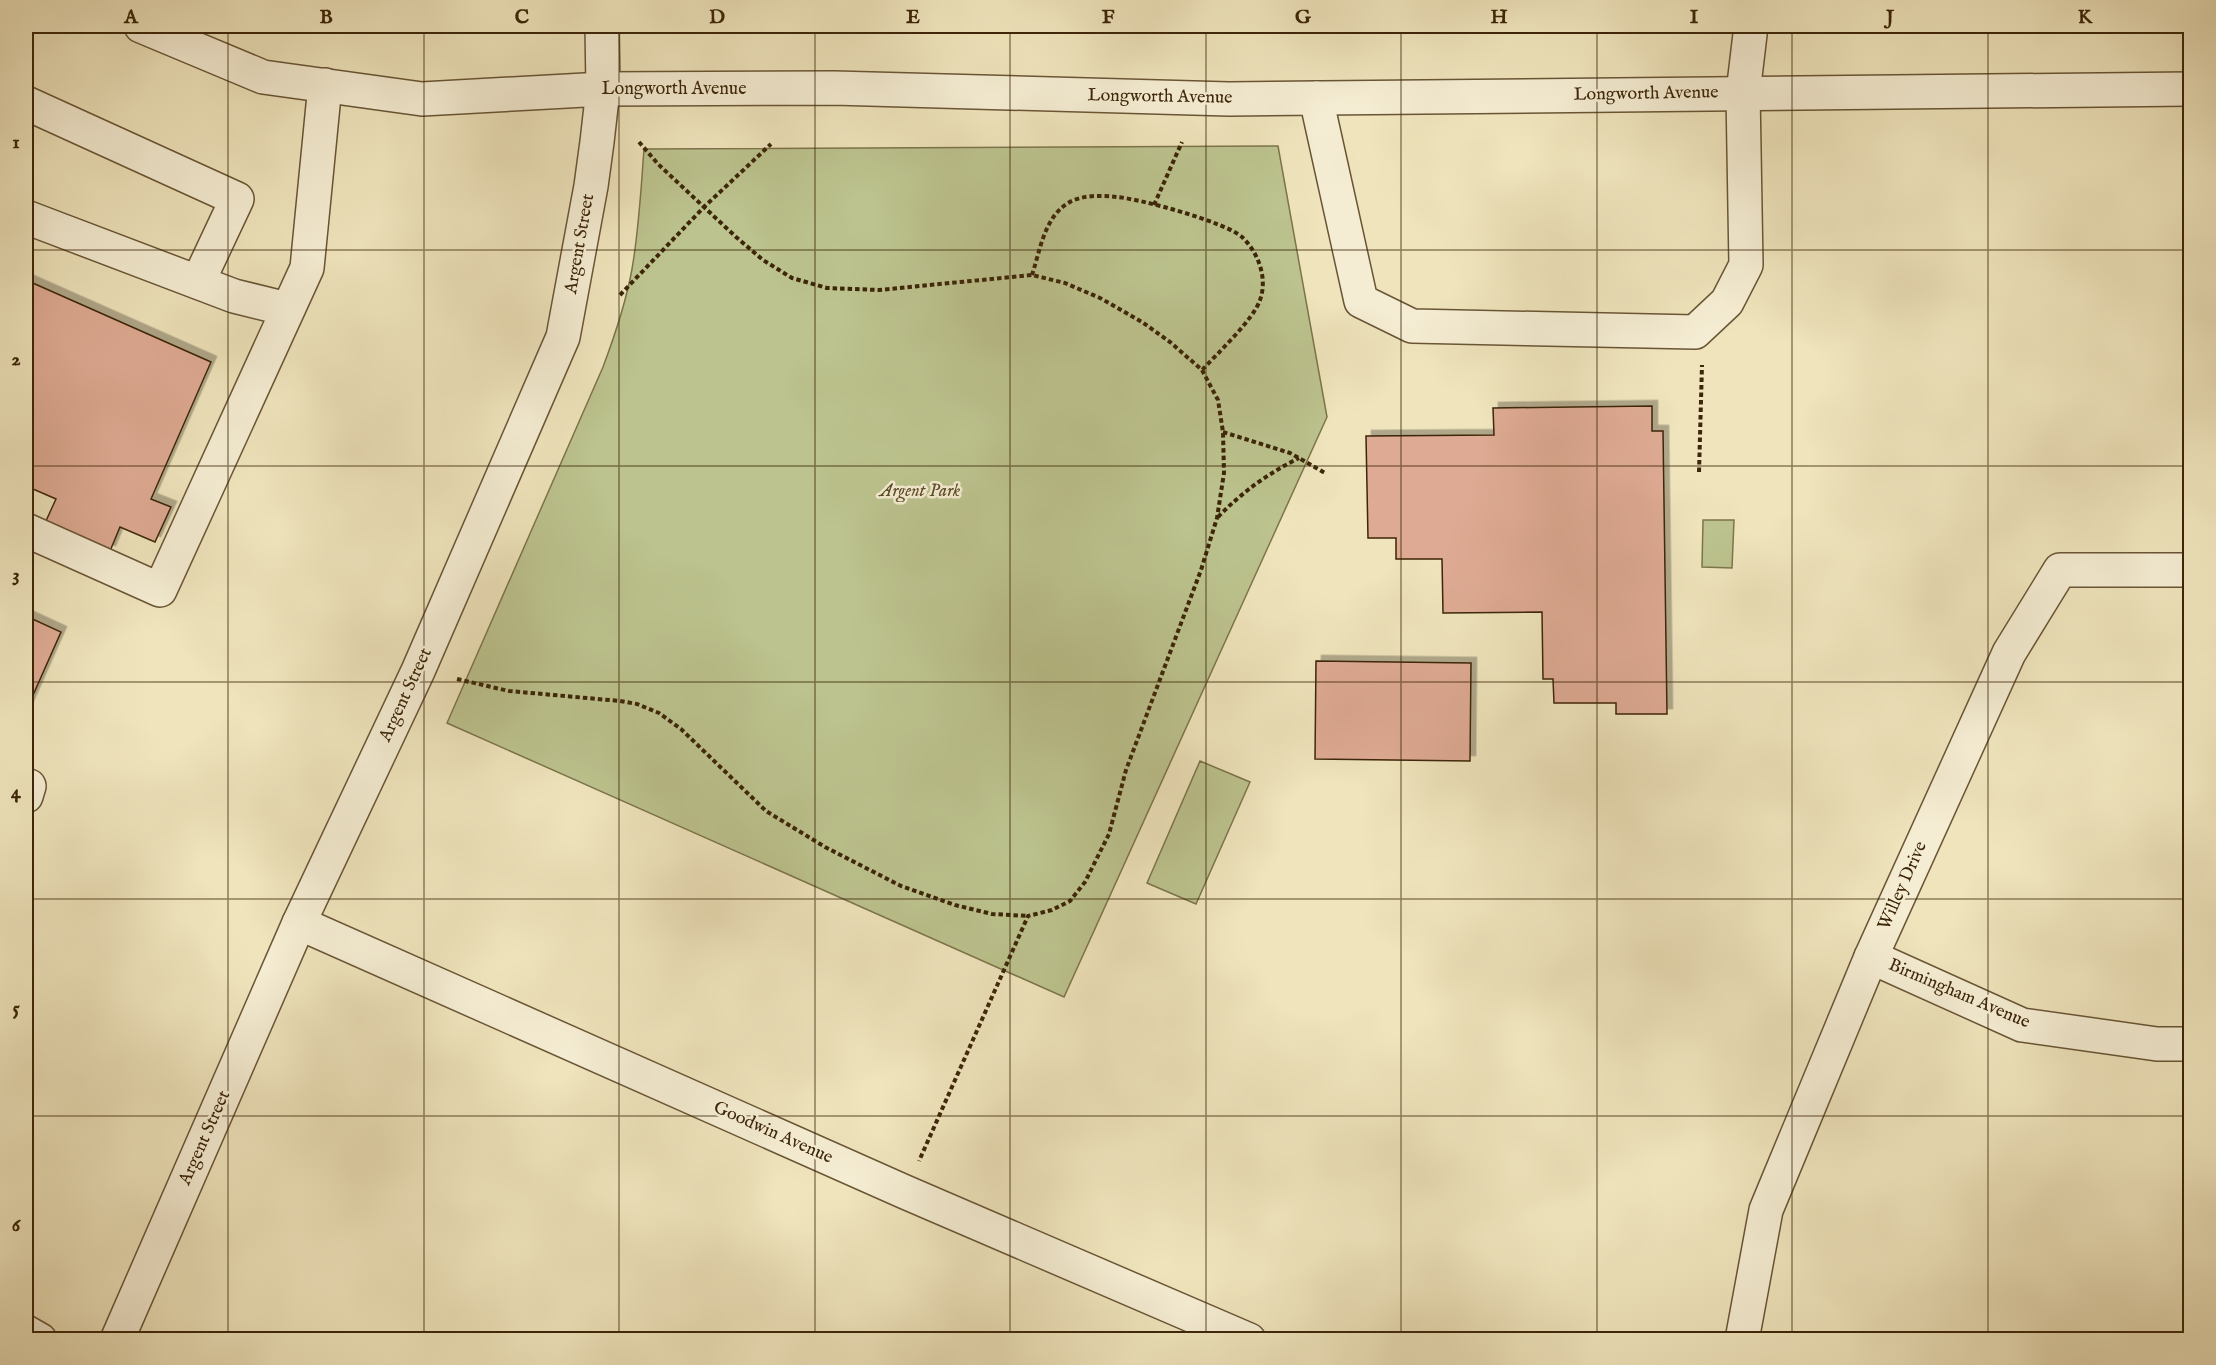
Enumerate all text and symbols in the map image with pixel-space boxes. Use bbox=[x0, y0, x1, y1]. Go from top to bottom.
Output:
text: A bbox=[123, 5, 139, 30]
text: B bbox=[319, 5, 333, 30]
text: C bbox=[515, 5, 529, 30]
text: D bbox=[709, 5, 725, 30]
text: E bbox=[906, 5, 920, 30]
text: F bbox=[1102, 5, 1115, 30]
text: G bbox=[1295, 5, 1312, 30]
text: H bbox=[1490, 5, 1508, 30]
text: I bbox=[1690, 5, 1699, 30]
text: J bbox=[1883, 5, 1895, 30]
text: K bbox=[2078, 5, 2094, 30]
street label: Longworth Avenue bbox=[602, 78, 746, 101]
street label: Longworth Avenue bbox=[1573, 81, 1719, 107]
street label: Longworth Avenue bbox=[1087, 84, 1233, 110]
text: 1 bbox=[12, 130, 20, 155]
street label: Argent Street bbox=[560, 192, 600, 297]
text: 2 bbox=[11, 347, 21, 372]
park label: Argent Park bbox=[878, 480, 960, 503]
text: 3 bbox=[12, 563, 20, 588]
street label: Argent Street bbox=[374, 644, 438, 747]
text: 4 bbox=[11, 780, 22, 805]
street label: Willey Drive bbox=[1873, 838, 1933, 934]
street label: Birmingham Avenue bbox=[1885, 954, 2033, 1034]
text: 5 bbox=[12, 996, 20, 1021]
street label: Argent Street bbox=[174, 1087, 236, 1190]
street label: Goodwin Avenue bbox=[710, 1096, 836, 1170]
text: 6 bbox=[12, 1213, 22, 1238]

